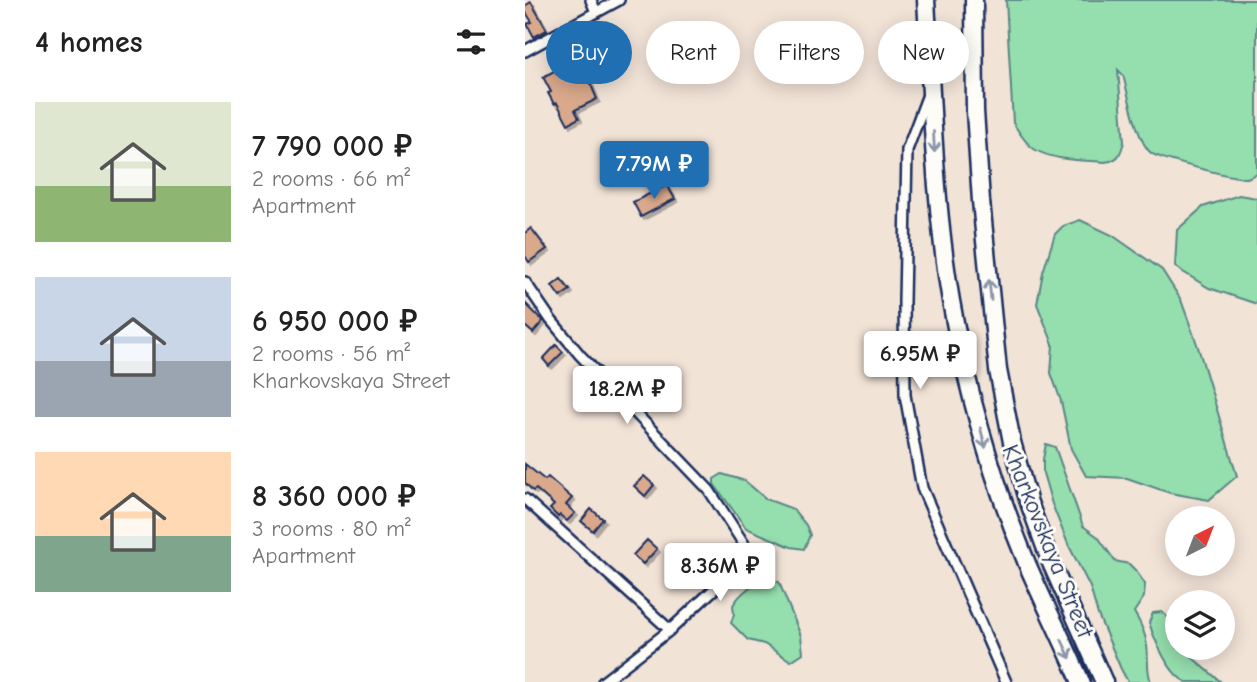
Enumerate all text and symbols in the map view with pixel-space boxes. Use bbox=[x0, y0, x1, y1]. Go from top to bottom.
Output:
chip: Buy bbox=[546, 21, 632, 84]
chip: Rent bbox=[646, 21, 740, 84]
chip: Filters bbox=[754, 21, 864, 84]
chip: New bbox=[878, 21, 969, 84]
icon: filters bbox=[452, 23, 490, 61]
text: 4 homes bbox=[35, 25, 142, 60]
text: 7 790 000 ₽ bbox=[252, 129, 412, 164]
icon: home bbox=[91, 130, 175, 214]
one-way arrow bbox=[927, 130, 940, 153]
pin: 7.79M ₽ bbox=[589, 142, 719, 201]
text: 7.79M ₽ bbox=[616, 150, 692, 177]
text: 2 rooms · 66 m² bbox=[252, 165, 410, 192]
text: Apartment bbox=[252, 192, 355, 219]
one-way arrow bbox=[983, 279, 996, 302]
text: 6 950 000 ₽ bbox=[252, 304, 417, 339]
icon: home bbox=[91, 305, 175, 389]
pin: 6.95M ₽ bbox=[855, 332, 985, 391]
text: 2 rooms · 56 m² bbox=[252, 340, 410, 367]
text: 6.95M ₽ bbox=[880, 340, 960, 367]
pin: 18.2M ₽ bbox=[562, 366, 692, 426]
text: Kharkovskaya Street bbox=[252, 367, 450, 394]
text: 18.2M ₽ bbox=[589, 375, 665, 402]
one-way arrow bbox=[977, 426, 990, 449]
street label: Kharkovskaya Street bbox=[996, 440, 1100, 643]
text: 8 360 000 ₽ bbox=[252, 479, 416, 514]
icon: home bbox=[91, 480, 175, 564]
north arrow bbox=[1165, 506, 1235, 576]
map controls bbox=[1165, 506, 1235, 660]
text: 3 rooms · 80 m² bbox=[252, 515, 411, 542]
text: Apartment bbox=[252, 542, 355, 569]
pin: 8.36M ₽ bbox=[655, 544, 785, 603]
text: 8.36M ₽ bbox=[680, 552, 760, 579]
button: layers bbox=[1165, 590, 1235, 660]
one-way arrow bbox=[1060, 638, 1073, 659]

